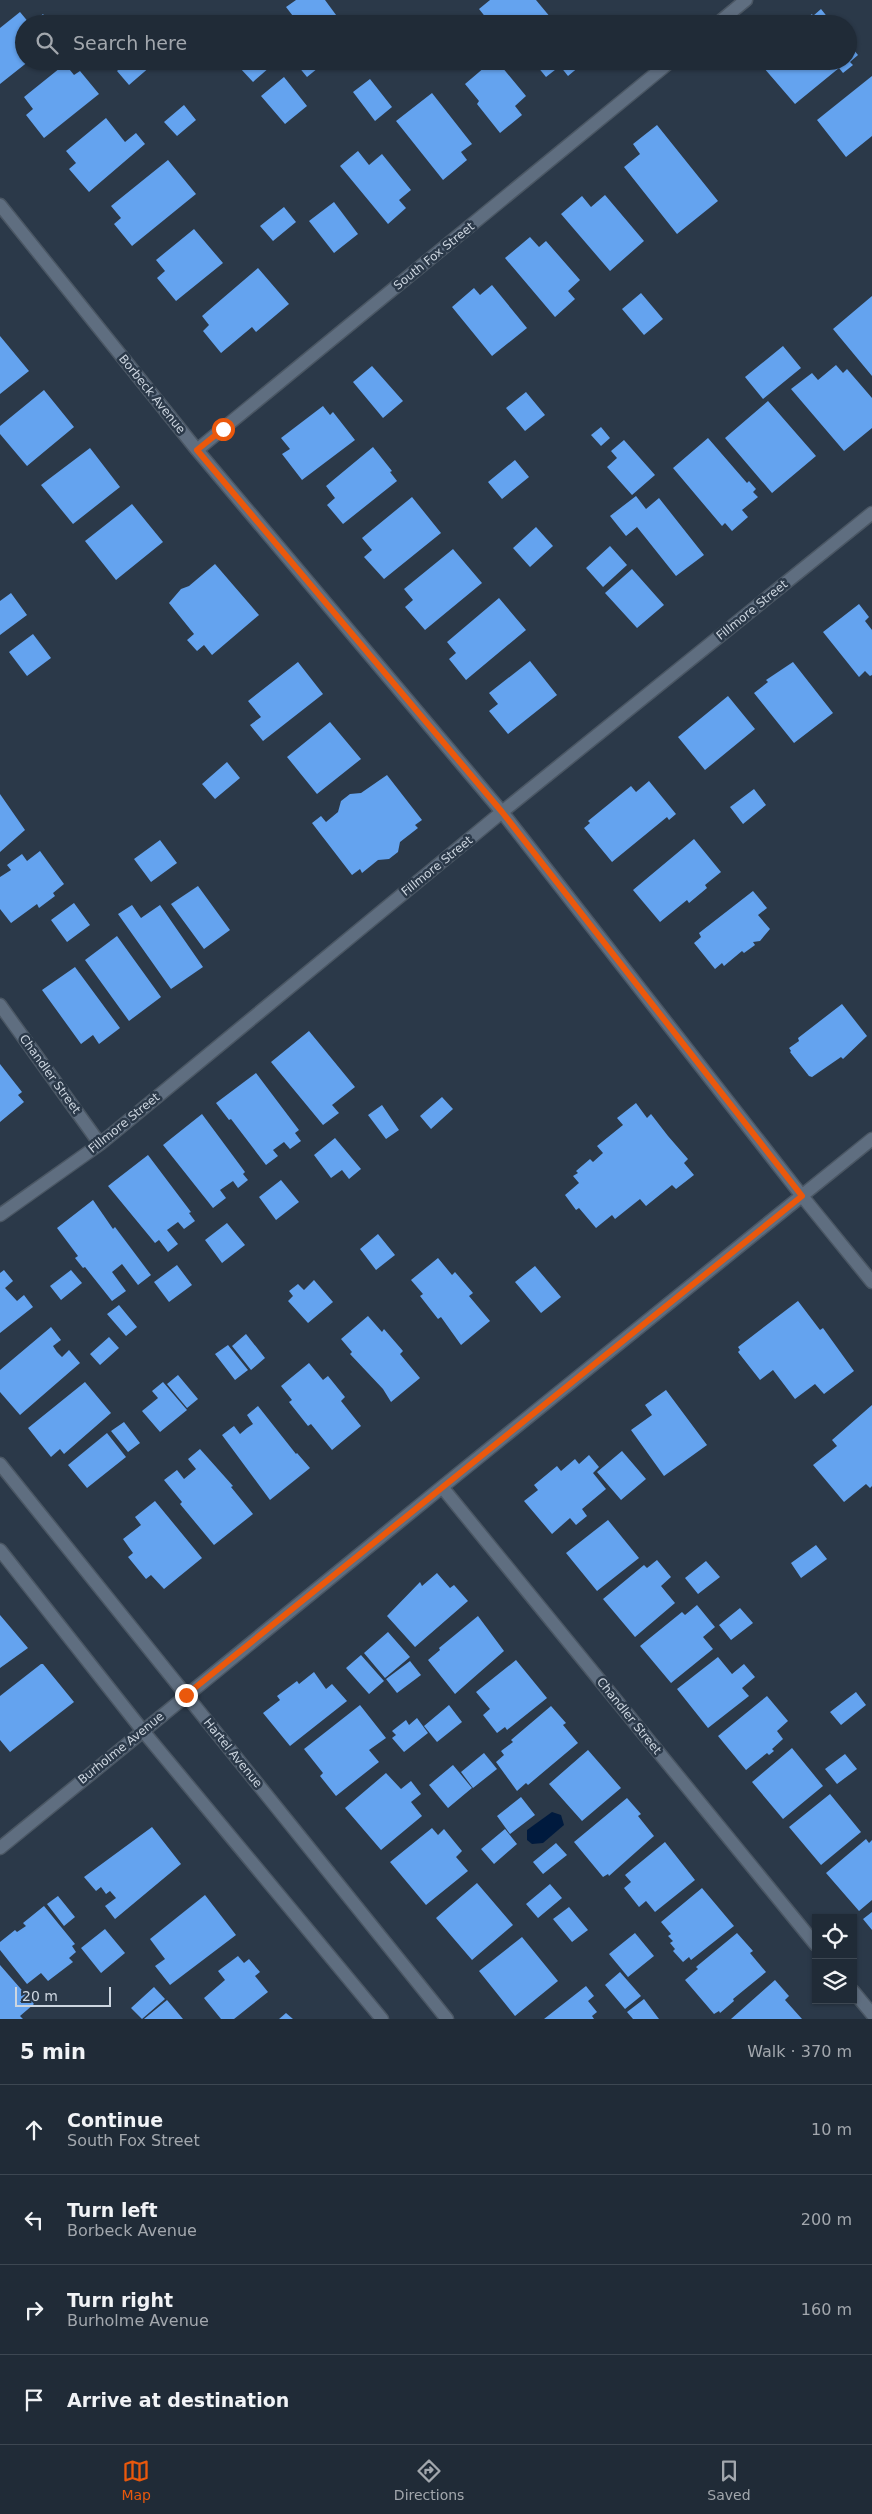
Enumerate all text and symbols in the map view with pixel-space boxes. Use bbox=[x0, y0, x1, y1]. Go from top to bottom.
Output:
search box bbox=[15, 15, 857, 70]
icon: search bbox=[33, 29, 61, 57]
text: Search here bbox=[73, 32, 187, 54]
street label: South Fox Street bbox=[391, 219, 477, 293]
street label: Borbeck Avenue bbox=[116, 352, 188, 436]
route start bbox=[212, 418, 235, 441]
street label: Fillmore Street bbox=[714, 577, 791, 643]
street label: Fillmore Street bbox=[399, 833, 476, 899]
street label: Chandler Street bbox=[17, 1032, 84, 1117]
street label: Fillmore Street bbox=[86, 1090, 163, 1156]
street label: Chandler Street bbox=[594, 1675, 664, 1757]
route end bbox=[175, 1684, 198, 1707]
street label: Burholme Avenue bbox=[75, 1709, 167, 1787]
street label: Hartel Avenue bbox=[201, 1716, 265, 1790]
map controls bbox=[812, 1914, 857, 2004]
button: locate bbox=[812, 1914, 857, 1959]
button: layers bbox=[812, 1959, 857, 2004]
scale bar bbox=[15, 1984, 111, 2007]
text: 20 m bbox=[22, 1988, 58, 2004]
text: 5 min bbox=[20, 2040, 86, 2064]
text: Walk · 370 m bbox=[747, 2042, 852, 2061]
text: Continue bbox=[67, 2109, 163, 2131]
icon: ahead bbox=[20, 2116, 48, 2144]
text: 10 m bbox=[811, 2120, 852, 2139]
text: South Fox Street bbox=[67, 2131, 200, 2150]
text: Turn left bbox=[67, 2199, 158, 2221]
icon: left bbox=[20, 2206, 48, 2234]
text: 200 m bbox=[801, 2210, 852, 2229]
text: Borbeck Avenue bbox=[67, 2221, 197, 2240]
text: Turn right bbox=[67, 2289, 173, 2311]
icon: right bbox=[20, 2296, 48, 2324]
text: 160 m bbox=[801, 2300, 852, 2319]
text: Burholme Avenue bbox=[67, 2311, 209, 2330]
icon: arrive bbox=[20, 2386, 48, 2414]
text: Arrive at destination bbox=[67, 2389, 289, 2411]
tab: Map bbox=[121, 2457, 151, 2503]
tab: Directions bbox=[394, 2457, 464, 2503]
tab: Saved bbox=[707, 2457, 751, 2503]

